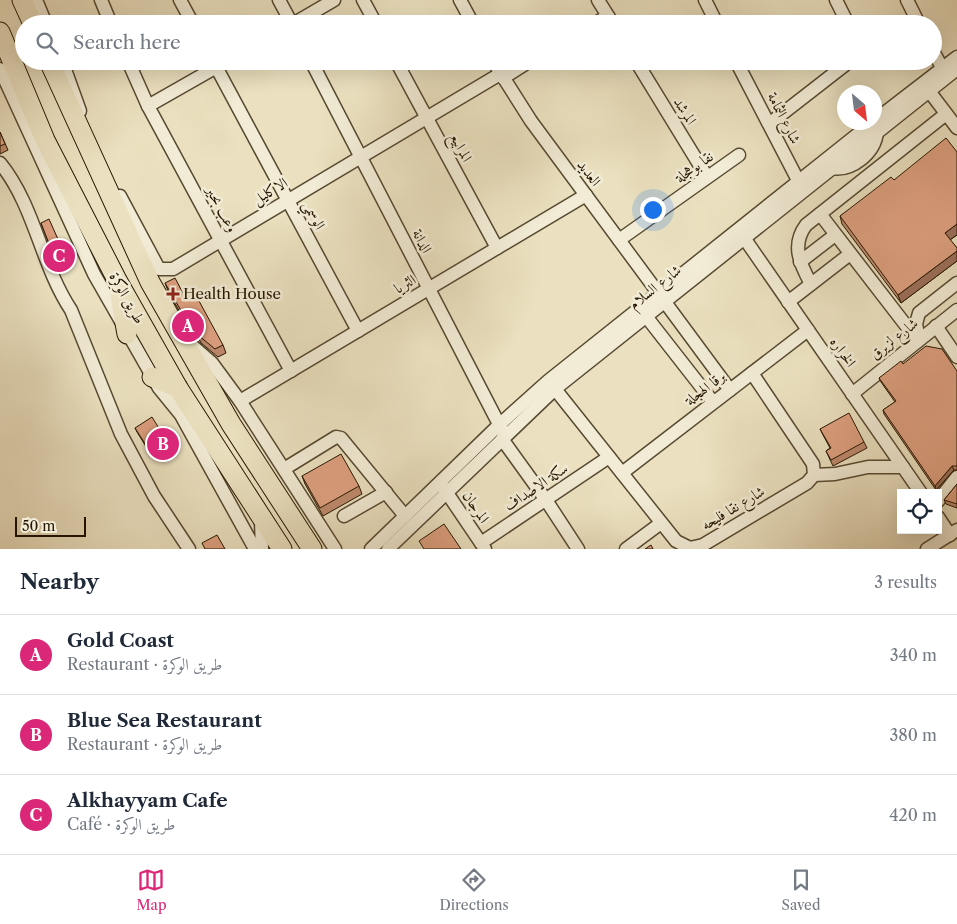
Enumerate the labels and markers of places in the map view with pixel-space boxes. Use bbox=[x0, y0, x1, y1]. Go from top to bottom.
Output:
pin: C bbox=[43, 237, 75, 275]
place label: Health House bbox=[183, 284, 281, 303]
marker: Health House bbox=[167, 288, 179, 300]
pin: A bbox=[172, 307, 204, 345]
pin: B bbox=[147, 425, 179, 463]

